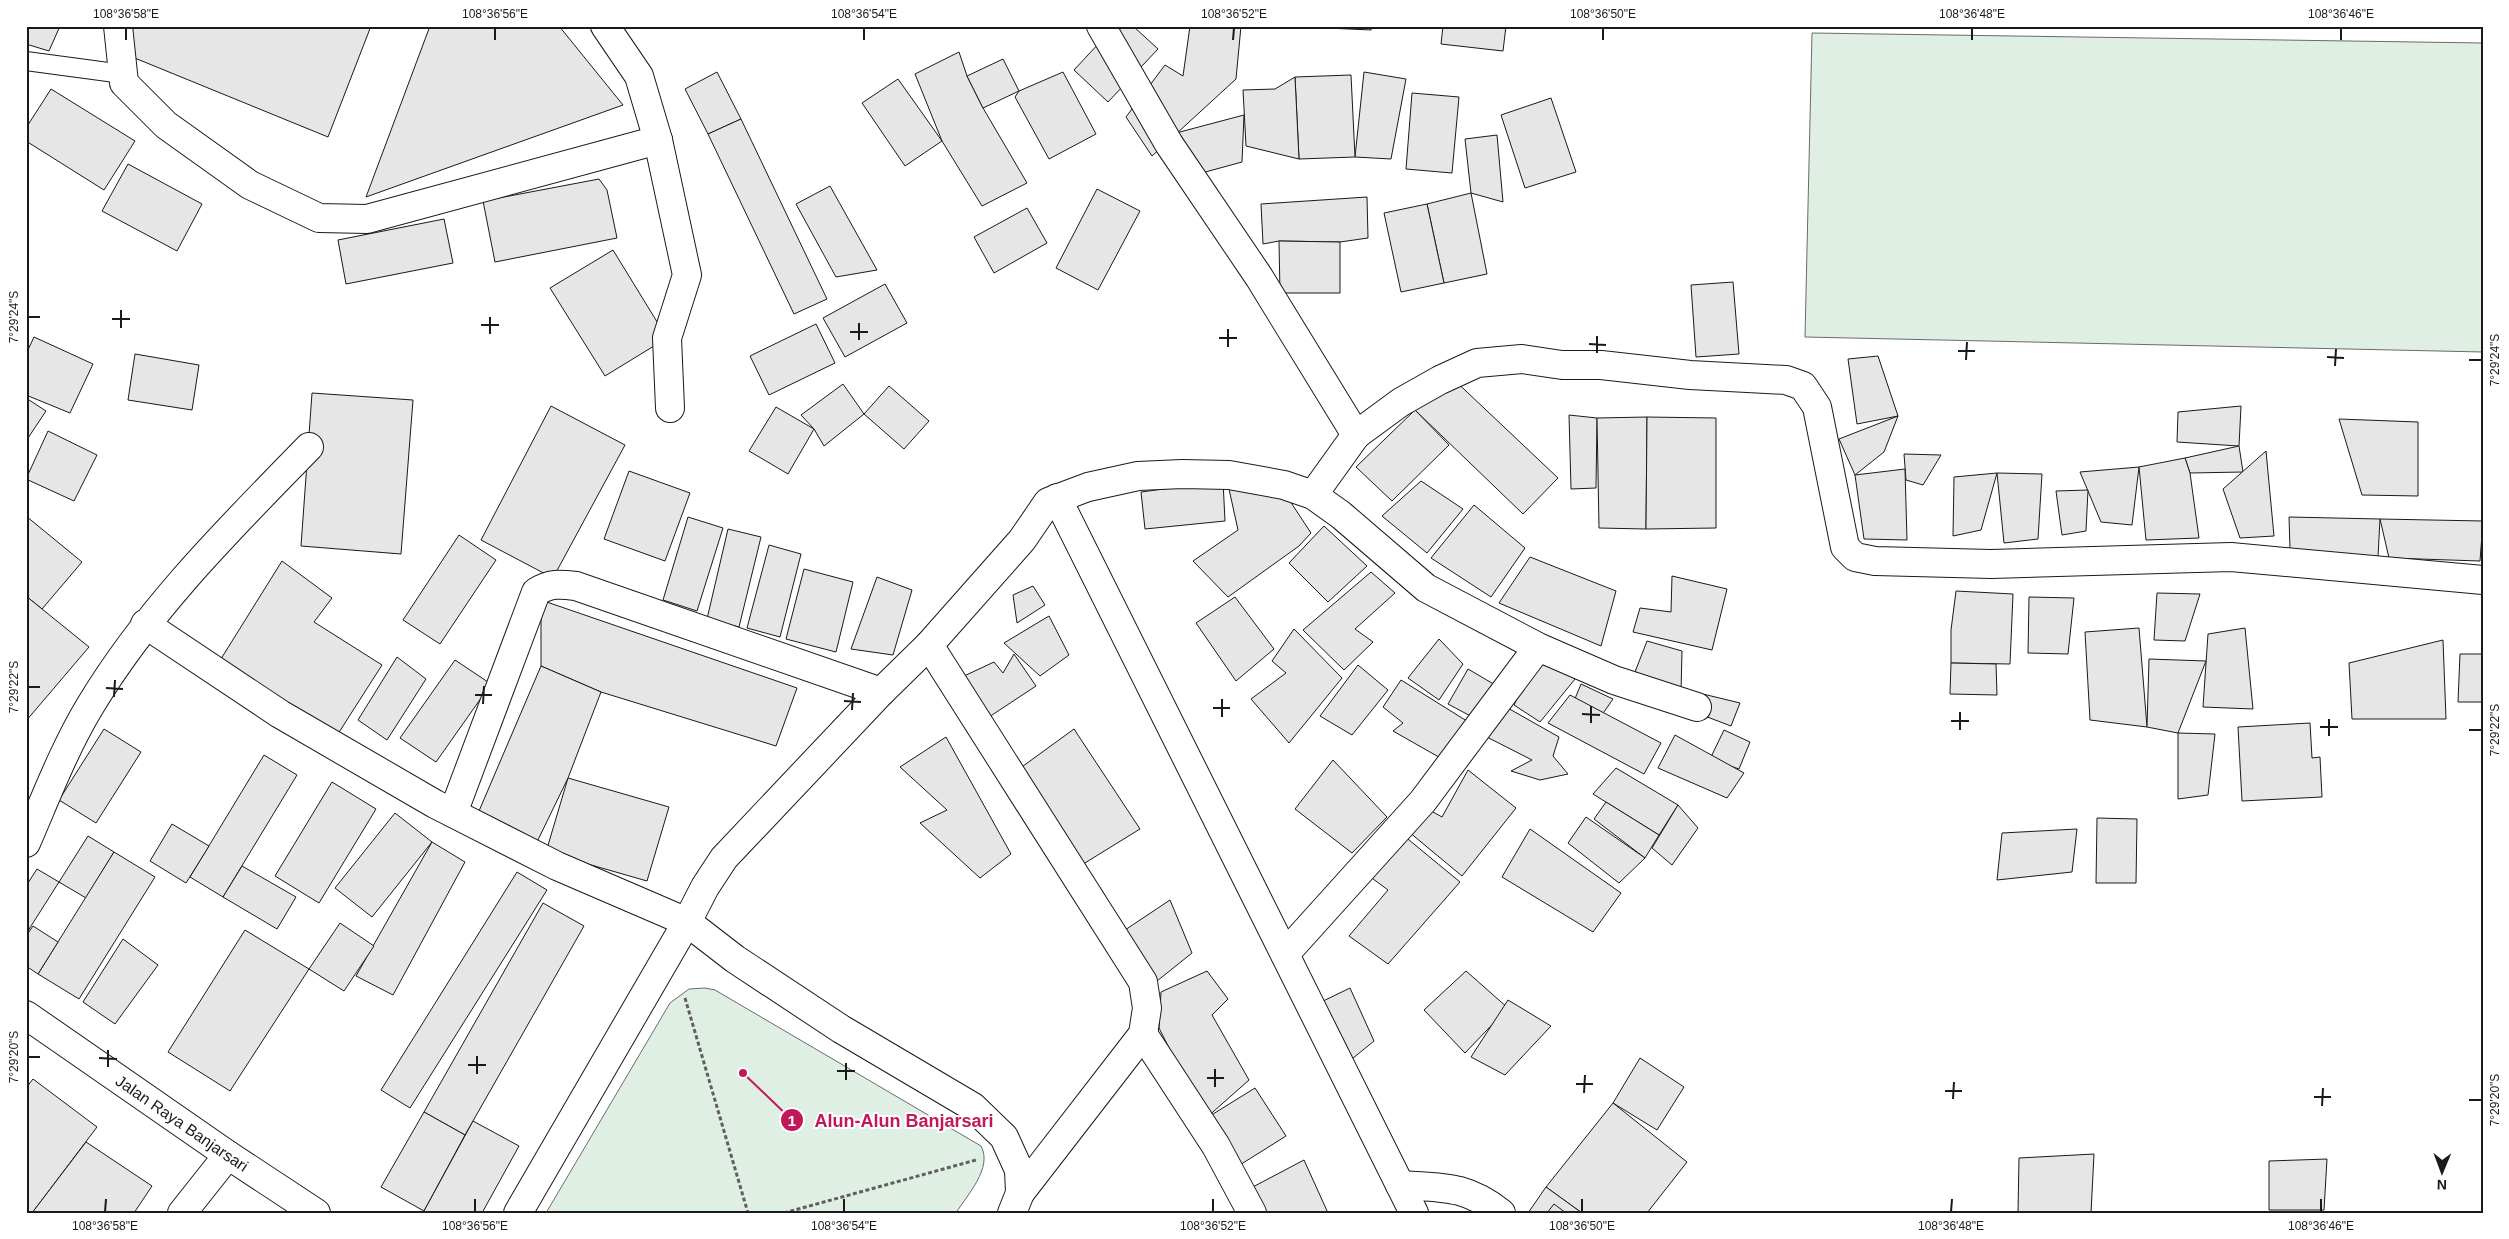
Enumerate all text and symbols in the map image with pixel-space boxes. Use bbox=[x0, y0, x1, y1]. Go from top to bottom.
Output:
text: 108°36'58"E bbox=[93, 7, 159, 21]
text: 108°36'56"E bbox=[462, 7, 528, 21]
text: 108°36'54"E bbox=[831, 7, 897, 21]
text: 108°36'52"E bbox=[1201, 7, 1267, 21]
text: 108°36'50"E bbox=[1570, 7, 1636, 21]
text: 108°36'48"E bbox=[1939, 7, 2005, 21]
text: 108°36'46"E bbox=[2308, 7, 2374, 21]
text: 7°29'24"S bbox=[7, 291, 21, 343]
text: 7°29'24"S bbox=[2488, 334, 2502, 386]
text: 7°29'22"S bbox=[7, 661, 21, 713]
text: 7°29'22"S bbox=[2488, 704, 2502, 756]
text: 7°29'20"S bbox=[7, 1031, 21, 1083]
street label: Jalan Raya Banjarsari bbox=[113, 1072, 252, 1175]
text: 7°29'20"S bbox=[2488, 1074, 2502, 1126]
callout: Alun-Alun Banjarsari bbox=[779, 1104, 1003, 1137]
text: Alun-Alun Banjarsari bbox=[814, 1111, 994, 1131]
text: 1 bbox=[788, 1112, 796, 1129]
north arrow bbox=[2416, 1146, 2466, 1196]
text: N bbox=[2437, 1177, 2447, 1193]
text: 108°36'58"E bbox=[72, 1219, 138, 1233]
text: 108°36'56"E bbox=[442, 1219, 508, 1233]
text: 108°36'54"E bbox=[811, 1219, 877, 1233]
text: 108°36'52"E bbox=[1180, 1219, 1246, 1233]
text: 108°36'50"E bbox=[1549, 1219, 1615, 1233]
text: 108°36'48"E bbox=[1918, 1219, 1984, 1233]
text: 108°36'46"E bbox=[2288, 1219, 2354, 1233]

